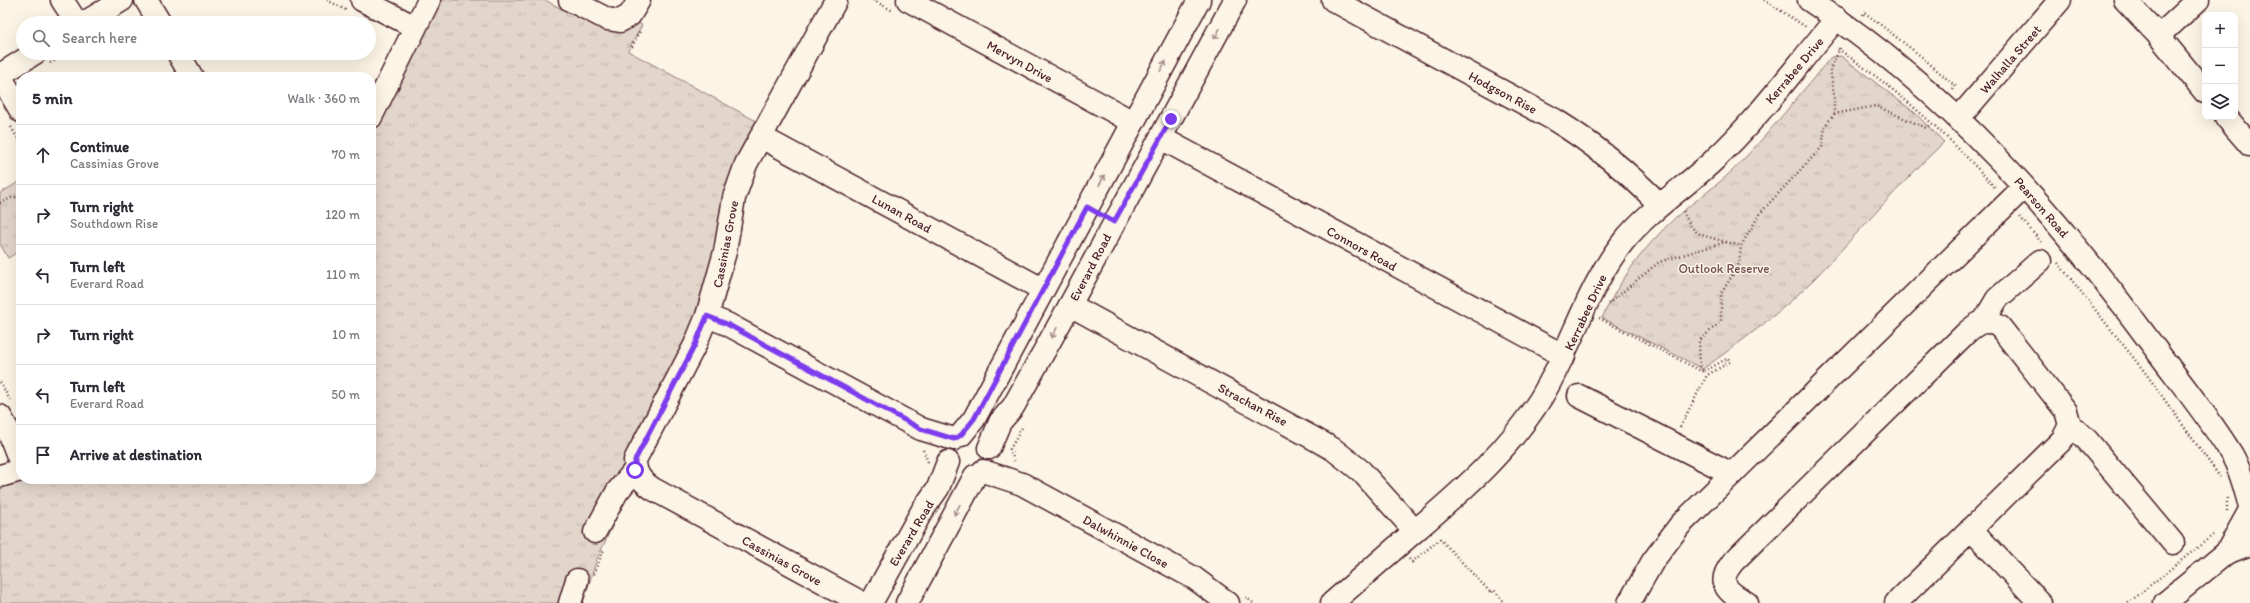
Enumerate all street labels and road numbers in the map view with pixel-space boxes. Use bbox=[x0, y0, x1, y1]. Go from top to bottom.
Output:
street label: Walhalla Street bbox=[1977, 22, 2044, 97]
street label: Kerrabee Drive bbox=[1762, 34, 1827, 107]
street label: Mervyn Drive bbox=[984, 37, 1055, 86]
street label: Hodgson Rise bbox=[1466, 68, 1540, 117]
street label: Pearson Road bbox=[2011, 174, 2072, 241]
street label: Lunan Road bbox=[869, 191, 934, 236]
street label: Cassinias Grove bbox=[710, 199, 741, 289]
street label: Connors Road bbox=[1324, 223, 1400, 274]
street label: Everard Road bbox=[1066, 231, 1114, 303]
street label: Kerrabee Drive bbox=[1561, 272, 1610, 353]
street label: Strachan Rise bbox=[1216, 380, 1290, 429]
street label: Everard Road bbox=[886, 498, 937, 569]
street label: Dalwhinnie Close bbox=[1080, 512, 1171, 571]
street label: Cassinias Grove bbox=[739, 532, 824, 589]

